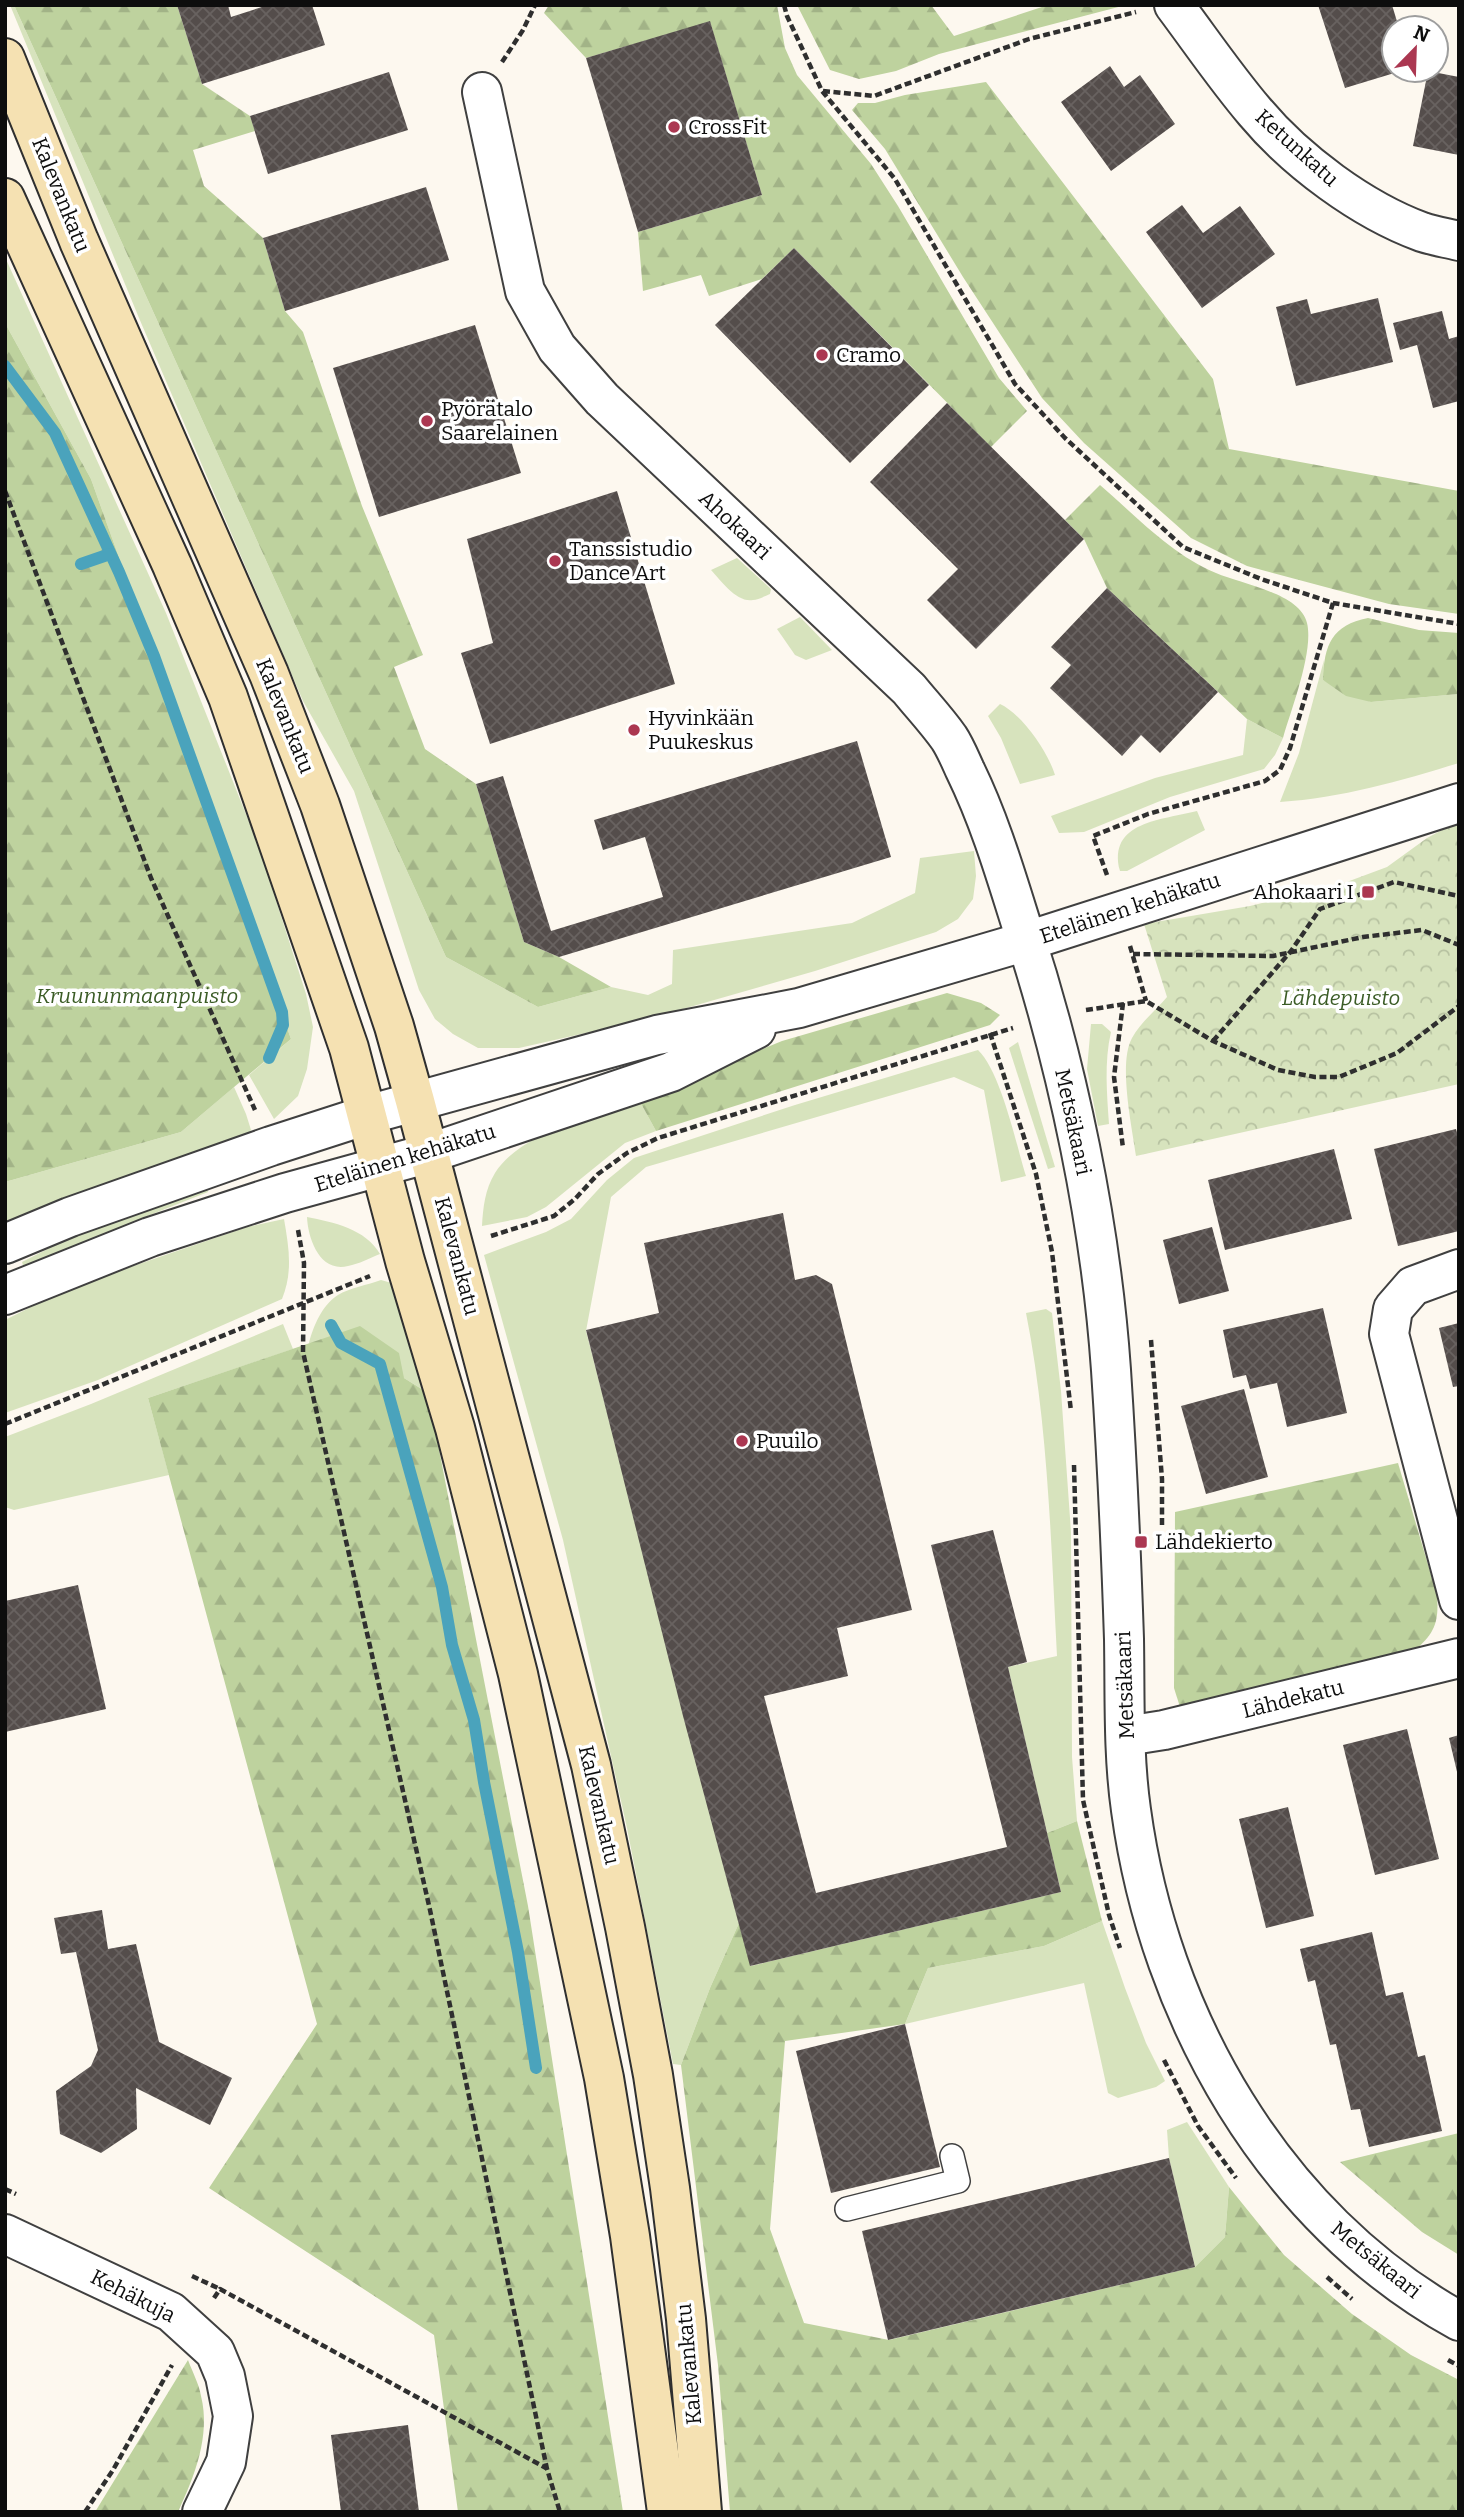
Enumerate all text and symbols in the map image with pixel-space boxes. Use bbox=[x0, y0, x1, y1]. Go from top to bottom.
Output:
north arrow bbox=[1380, 14, 1450, 84]
text: N bbox=[1410, 20, 1433, 47]
street label: Ketunkatu bbox=[1250, 104, 1344, 192]
place label: CrossFit bbox=[688, 114, 768, 140]
marker: CrossFit bbox=[666, 119, 682, 135]
street label: Kalevankatu bbox=[26, 134, 96, 256]
place label: Cramo bbox=[836, 342, 901, 368]
marker: Cramo bbox=[814, 347, 830, 363]
place label: Pyörätalo Saarelainen bbox=[441, 396, 558, 446]
marker: Pyörätalo Saarelainen bbox=[419, 413, 435, 429]
street label: Ahokaari bbox=[693, 485, 777, 565]
place label: Tanssistudio Dance Art bbox=[569, 536, 693, 586]
marker: Tanssistudio Dance Art bbox=[547, 553, 563, 569]
street label: Kalevankatu bbox=[250, 655, 320, 777]
place label: Hyvinkään Puukeskus bbox=[648, 705, 754, 755]
marker: Hyvinkään Puukeskus bbox=[626, 722, 642, 738]
street label: Eteläinen kehäkatu bbox=[1037, 867, 1223, 949]
place label: Ahokaari I bbox=[1253, 879, 1354, 905]
marker: Ahokaari I bbox=[1360, 884, 1376, 900]
park label: Kruununmaanpuisto bbox=[36, 983, 238, 1009]
park label: Lähdepuisto bbox=[1282, 985, 1400, 1011]
street label: Metsäkaari bbox=[1049, 1066, 1097, 1178]
street label: Eteläinen kehäkatu bbox=[311, 1118, 499, 1198]
street label: Kalevankatu bbox=[429, 1194, 485, 1318]
place label: Puuilo bbox=[756, 1428, 819, 1454]
marker: Puuilo bbox=[734, 1433, 750, 1449]
place label: Lähdekierto bbox=[1155, 1529, 1273, 1555]
marker: Lähdekierto bbox=[1133, 1534, 1149, 1550]
street label: Metsäkaari bbox=[1110, 1630, 1140, 1740]
street label: Lähdekatu bbox=[1240, 1674, 1346, 1724]
street label: Kalevankatu bbox=[573, 1743, 625, 1867]
street label: Metsäkaari bbox=[1326, 2216, 1426, 2304]
street label: Kehäkuja bbox=[86, 2264, 180, 2329]
street label: Kalevankatu bbox=[671, 2302, 707, 2426]

